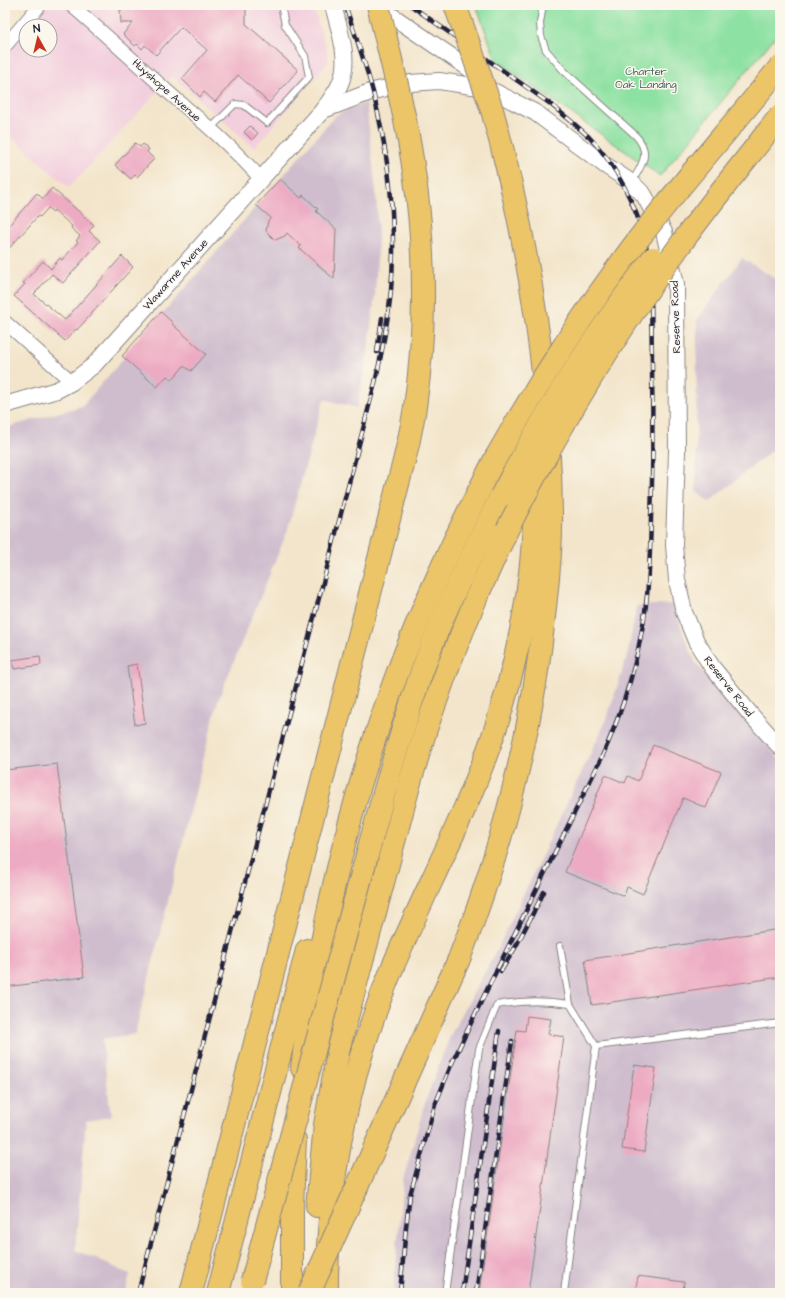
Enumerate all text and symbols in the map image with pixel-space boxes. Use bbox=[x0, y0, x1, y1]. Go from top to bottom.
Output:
north arrow bbox=[18, 18, 58, 58]
text: N bbox=[32, 21, 41, 37]
street label: Huyshope Avenue bbox=[128, 55, 204, 126]
park label: Charter Oak Landing bbox=[615, 64, 677, 93]
street label: Wawarme Avenue bbox=[139, 235, 211, 313]
street label: Reserve Road bbox=[667, 280, 684, 354]
street label: Reserve Road bbox=[700, 653, 757, 720]

